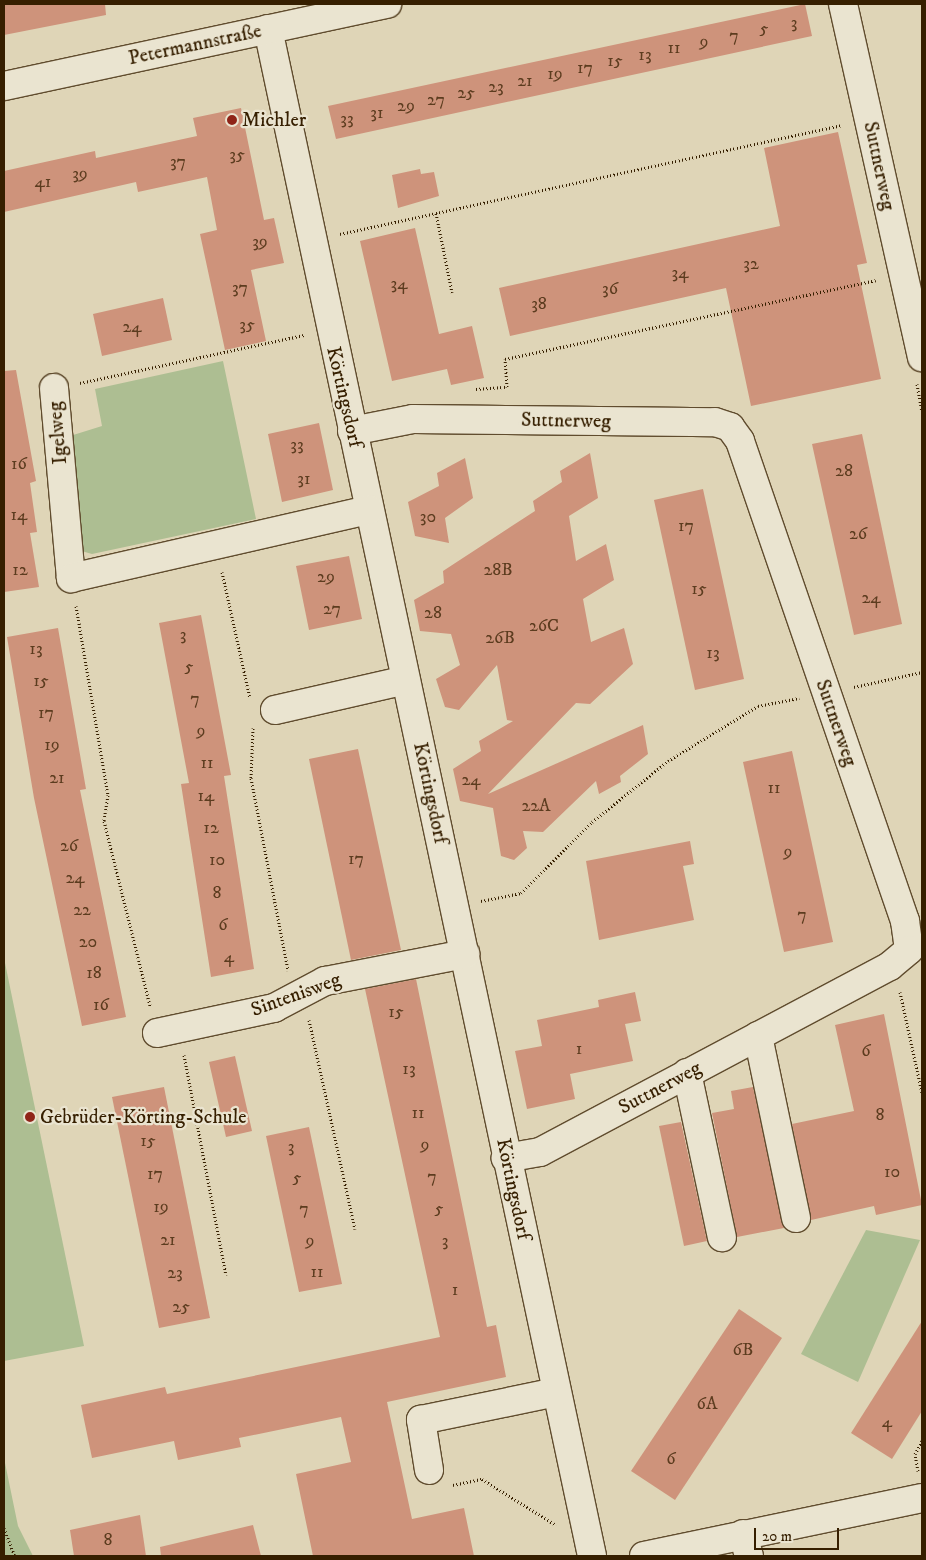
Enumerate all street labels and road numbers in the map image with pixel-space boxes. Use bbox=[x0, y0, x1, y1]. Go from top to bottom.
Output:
street label: Petermannstraße bbox=[126, 19, 264, 71]
street label: Suttnerweg bbox=[858, 119, 900, 213]
street label: Körtingsdorf bbox=[321, 344, 367, 450]
street label: Igelweg bbox=[43, 401, 73, 465]
street label: Suttnerweg bbox=[521, 408, 611, 434]
street label: Suttnerweg bbox=[810, 677, 862, 769]
street label: Körtingsdorf bbox=[408, 740, 452, 846]
street label: Sintenisweg bbox=[248, 968, 344, 1022]
street label: Suttnerweg bbox=[615, 1056, 705, 1120]
street label: Körtingsdorf bbox=[491, 1136, 535, 1242]

